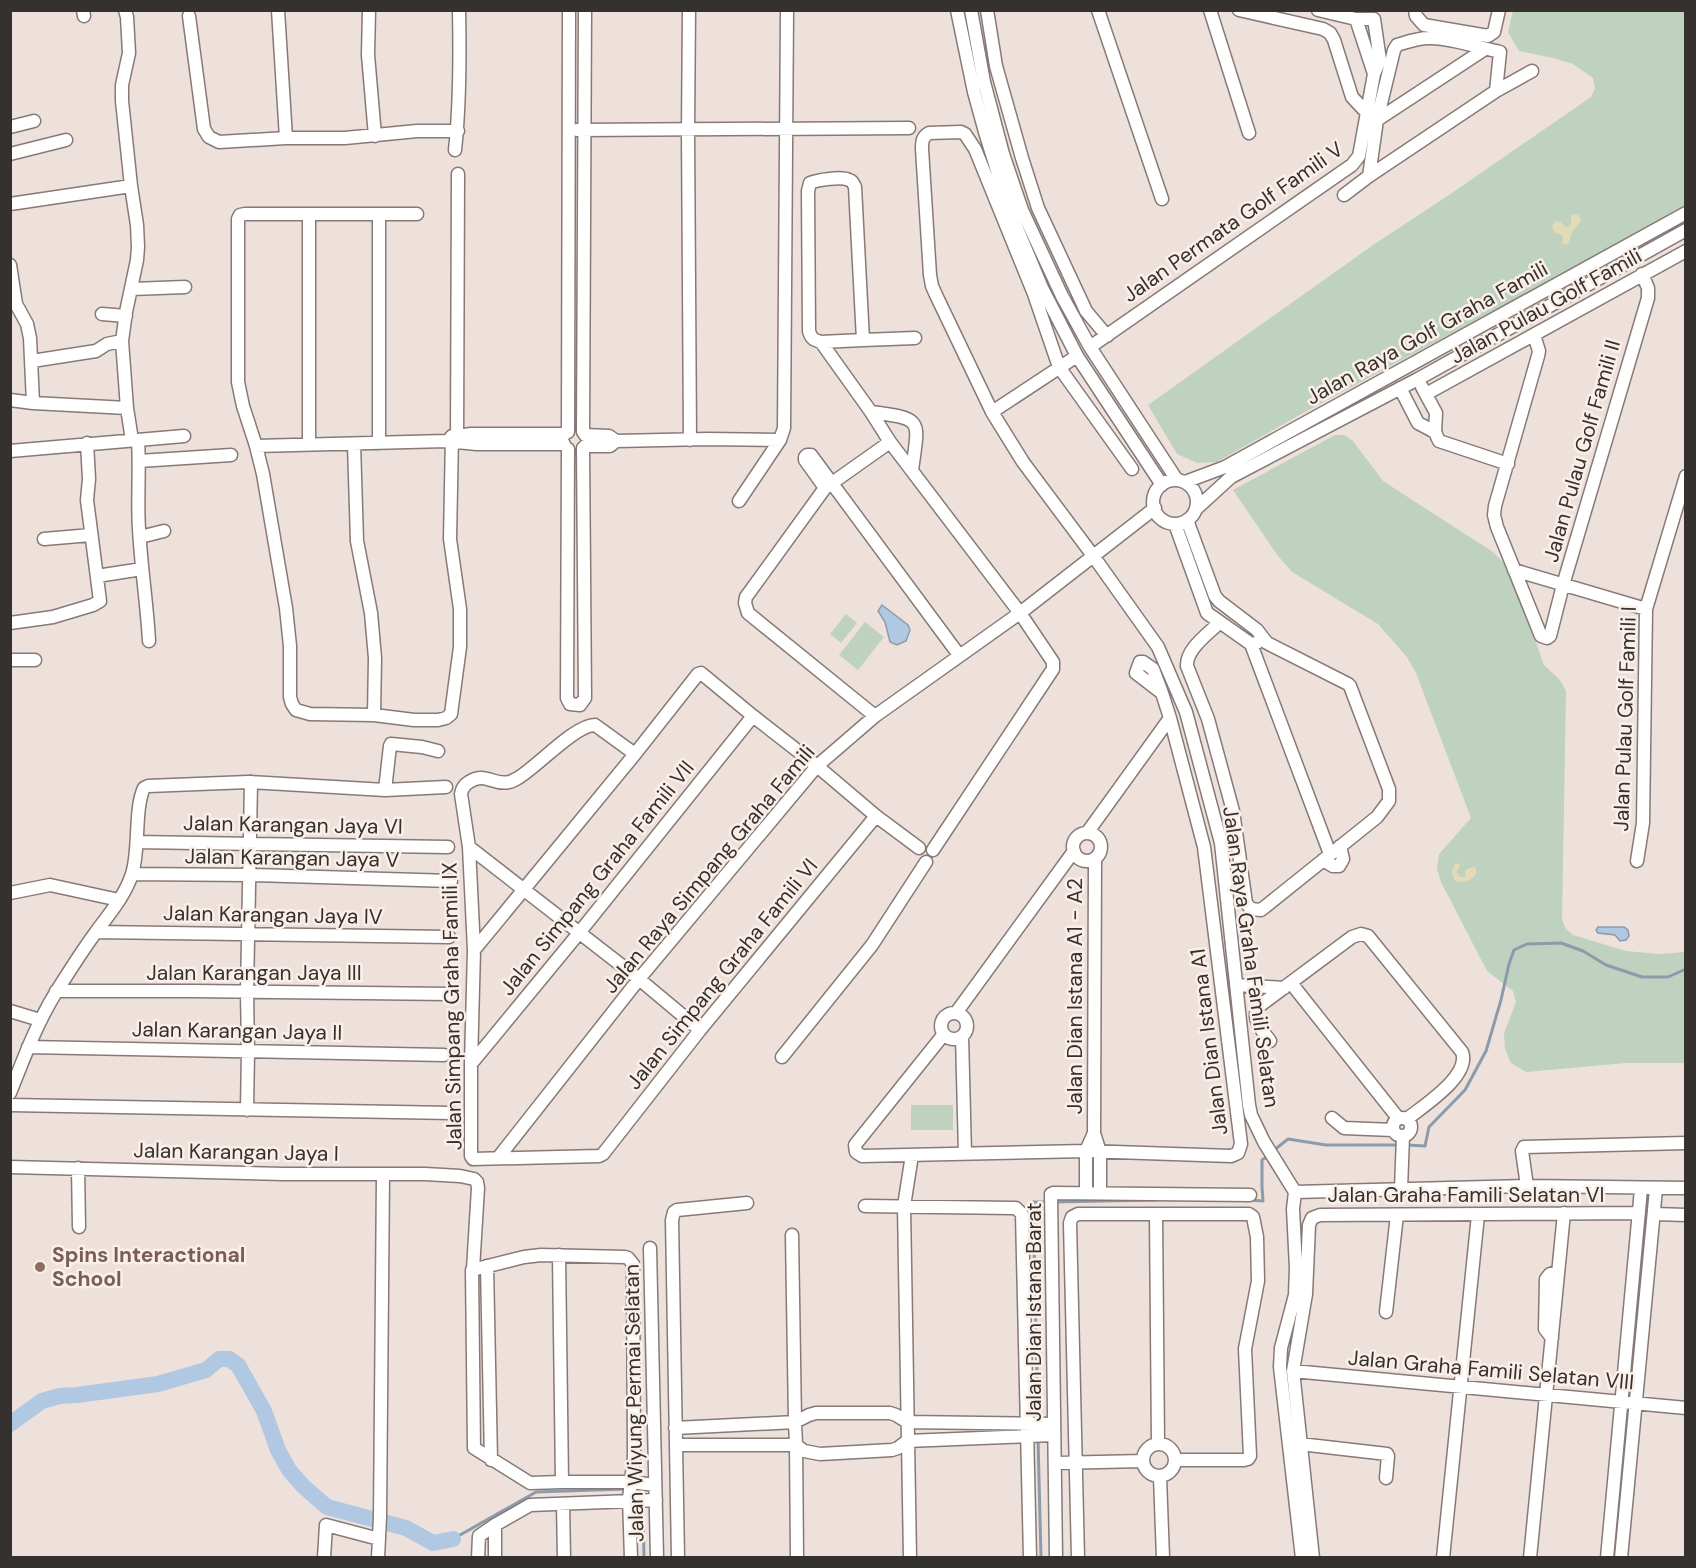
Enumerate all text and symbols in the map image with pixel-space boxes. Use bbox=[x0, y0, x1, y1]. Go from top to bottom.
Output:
street label: Jalan Permata Golf Famili V bbox=[1117, 135, 1349, 309]
street label: Jalan Pulau Golf Famili bbox=[1445, 242, 1647, 370]
street label: Jalan Raya Golf Graha Famili bbox=[1301, 255, 1553, 411]
street label: Jalan Pulau Golf Famili II bbox=[1537, 336, 1627, 566]
street label: Jalan Pulau Golf Famili I bbox=[1607, 606, 1643, 832]
street label: Jalan Raya Simpang Graha Famili bbox=[597, 739, 821, 999]
street label: Jalan Simpang Graha Famili VII bbox=[493, 755, 701, 1001]
street label: Jalan Raya Graha Famili Selatan bbox=[1216, 805, 1286, 1109]
street label: Jalan Karangan Jaya VI bbox=[183, 809, 403, 841]
street label: Jalan Karangan Jaya V bbox=[184, 842, 400, 874]
street label: Jalan Simpang Graha Famili VI bbox=[620, 853, 824, 1095]
street label: Jalan Simpang Graha Famili IX bbox=[435, 862, 469, 1150]
street label: Jalan Dian Istana A1 - A2 bbox=[1061, 878, 1089, 1114]
street label: Jalan Karangan Jaya IV bbox=[163, 899, 383, 931]
street label: Jalan Dian Istana A1 bbox=[1184, 947, 1234, 1137]
street label: Jalan Karangan Jaya III bbox=[146, 959, 362, 987]
street label: Jalan Karangan Jaya II bbox=[132, 1015, 342, 1047]
street label: Jalan Karangan Jaya I bbox=[133, 1136, 339, 1168]
street label: Jalan Graha Famili Selatan VI bbox=[1327, 1181, 1605, 1209]
street label: Jalan Dian Istana Barat bbox=[1020, 1202, 1048, 1422]
place label: Spins Interactional School bbox=[52, 1241, 245, 1293]
marker: Spins Interactional School bbox=[33, 1260, 47, 1274]
street label: Jalan Wiyung Permai Selatan bbox=[618, 1264, 650, 1542]
street label: Jalan Graha Famili Selatan VIII bbox=[1347, 1344, 1635, 1396]

